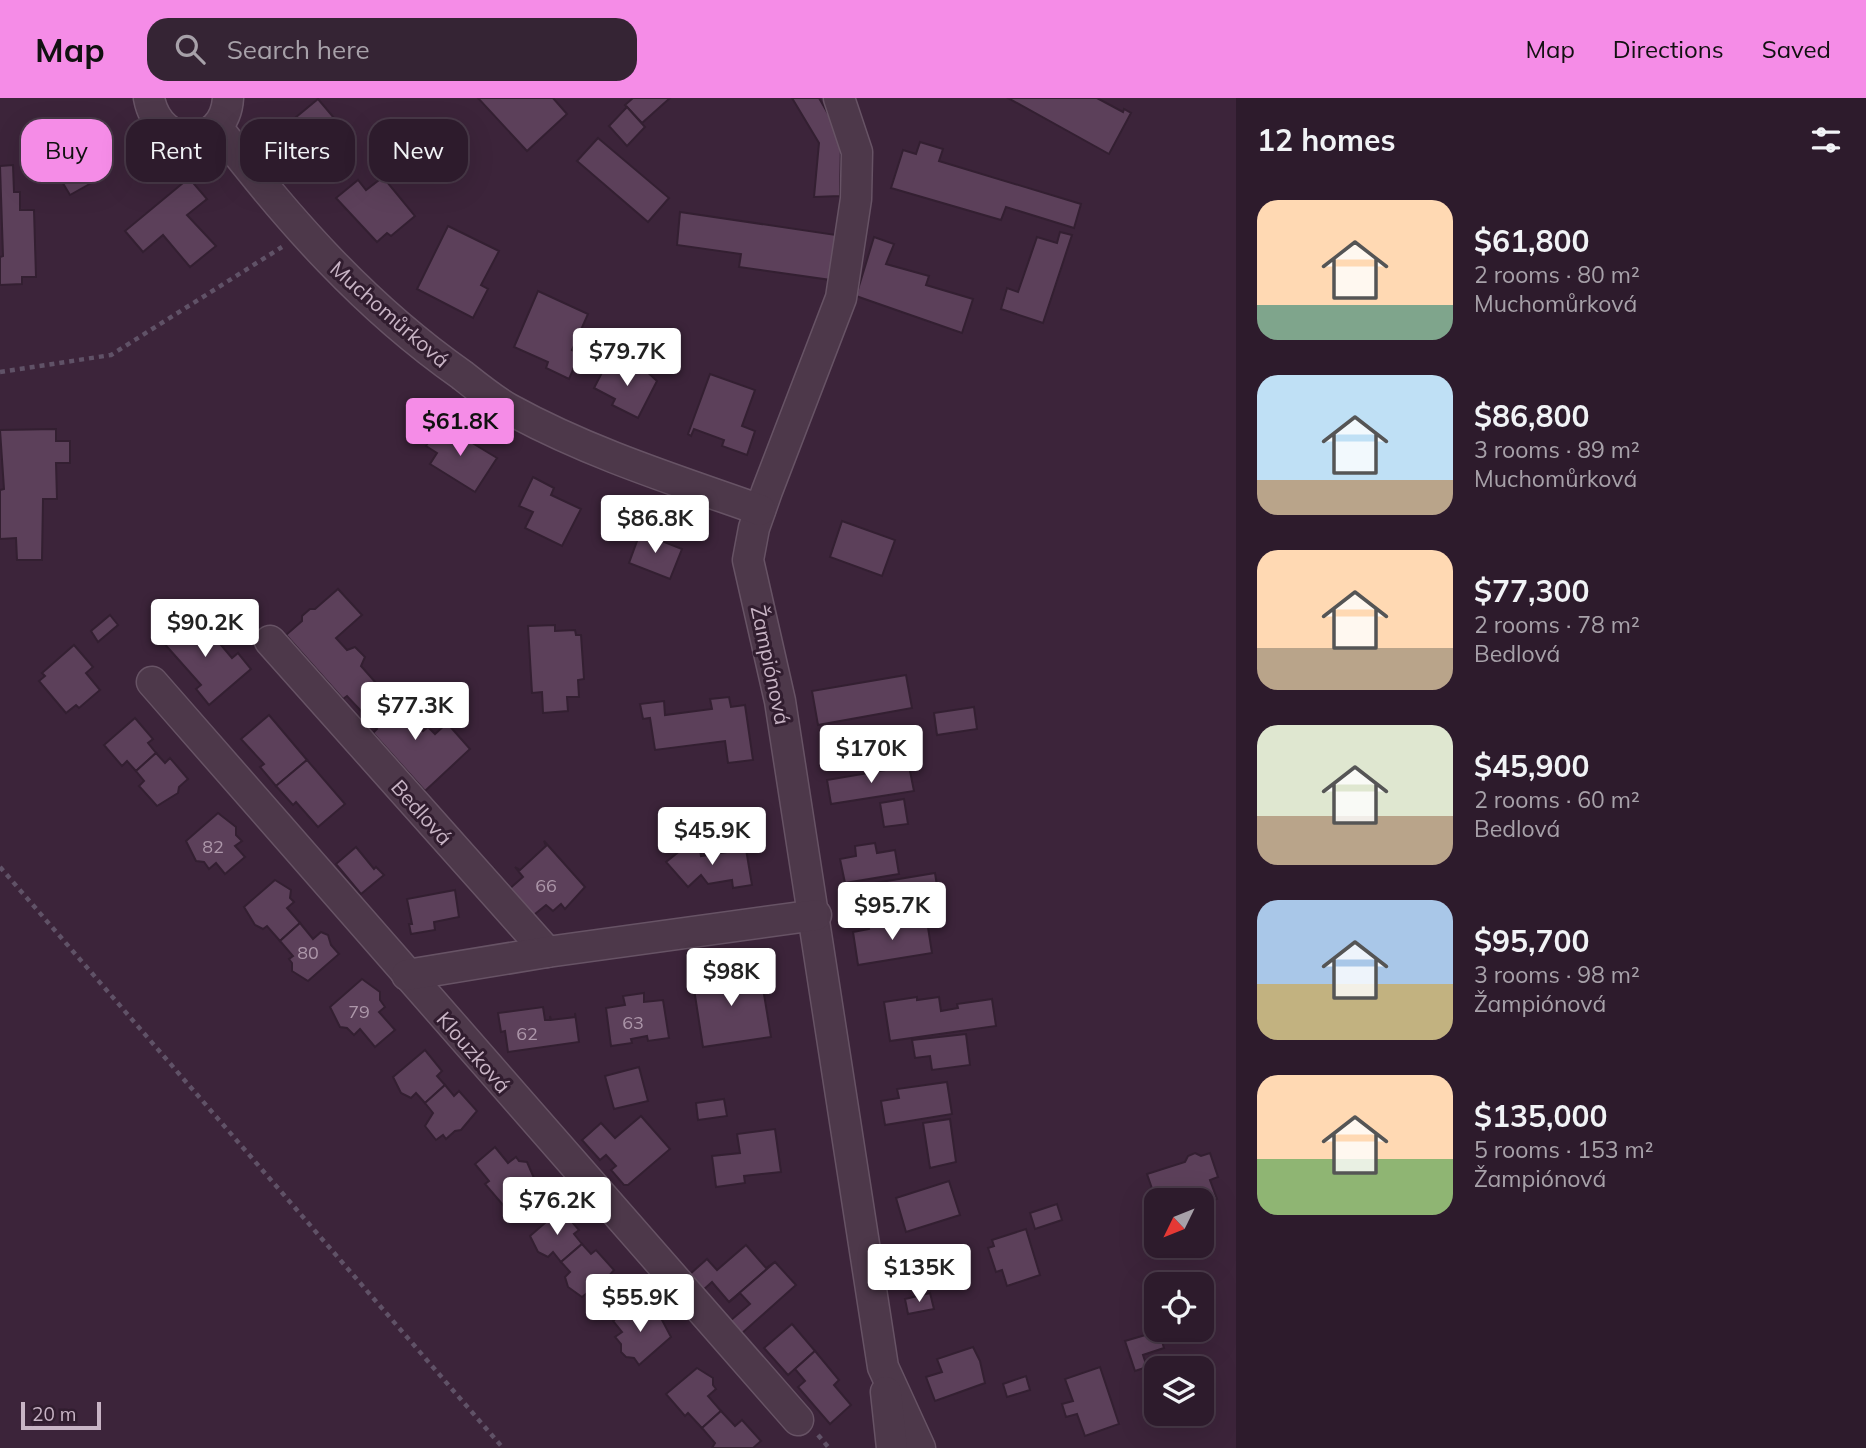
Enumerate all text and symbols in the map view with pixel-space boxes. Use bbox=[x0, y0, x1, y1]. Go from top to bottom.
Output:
search box bbox=[147, 18, 637, 81]
text: Map bbox=[35, 29, 105, 70]
icon: search bbox=[171, 30, 209, 68]
text: Search here bbox=[227, 33, 370, 66]
text: Map bbox=[1525, 34, 1575, 64]
text: Directions bbox=[1613, 34, 1724, 64]
text: Saved bbox=[1762, 34, 1831, 64]
chip: Buy bbox=[21, 119, 112, 182]
chip: Rent bbox=[126, 119, 226, 182]
chip: Filters bbox=[240, 119, 355, 182]
chip: New bbox=[369, 119, 468, 182]
text: 12 homes bbox=[1257, 121, 1396, 159]
icon: filters bbox=[1807, 121, 1845, 159]
text: $61,800 bbox=[1474, 222, 1589, 260]
icon: home bbox=[1313, 228, 1397, 312]
street label: Muchomůrková bbox=[325, 255, 455, 373]
text: 2 rooms · 80 m² bbox=[1474, 260, 1640, 289]
text: Muchomůrková bbox=[1474, 289, 1637, 318]
pin: $79.7K bbox=[570, 328, 684, 388]
text: $79.7K bbox=[589, 336, 665, 365]
text: $86,800 bbox=[1474, 397, 1589, 435]
pin: $61.8K bbox=[403, 398, 517, 458]
icon: home bbox=[1313, 403, 1397, 487]
text: $61.8K bbox=[422, 406, 498, 435]
text: 3 rooms · 89 m² bbox=[1474, 435, 1640, 464]
text: Muchomůrková bbox=[1474, 464, 1637, 493]
pin: $86.8K bbox=[598, 496, 712, 555]
text: $86.8K bbox=[617, 503, 693, 532]
text: $77,300 bbox=[1474, 572, 1589, 610]
icon: home bbox=[1313, 578, 1397, 662]
pin: $90.2K bbox=[148, 600, 262, 659]
street label: Žampiónová bbox=[746, 603, 796, 727]
text: $90.2K bbox=[167, 607, 243, 636]
text: 2 rooms · 78 m² bbox=[1474, 610, 1640, 639]
text: Bedlová bbox=[1474, 639, 1560, 668]
pin: $77.3K bbox=[358, 682, 472, 742]
text: $77.3K bbox=[377, 690, 453, 719]
pin: $170K bbox=[822, 726, 920, 785]
text: $170K bbox=[836, 733, 906, 762]
text: $45,900 bbox=[1474, 747, 1589, 785]
icon: home bbox=[1313, 753, 1397, 837]
street label: Bedlová bbox=[386, 774, 458, 850]
text: 2 rooms · 60 m² bbox=[1474, 785, 1640, 814]
pin: $45.9K bbox=[655, 808, 769, 867]
text: Bedlová bbox=[1474, 814, 1560, 843]
text: $45.9K bbox=[674, 815, 750, 844]
house number: 82 bbox=[202, 835, 224, 858]
house number: 66 bbox=[535, 874, 557, 897]
pin: $95.7K bbox=[835, 882, 949, 942]
text: $95.7K bbox=[854, 890, 930, 919]
text: $95,700 bbox=[1474, 922, 1589, 960]
icon: home bbox=[1313, 928, 1397, 1012]
house number: 80 bbox=[297, 941, 319, 964]
pin: $98K bbox=[690, 948, 772, 1008]
text: $98K bbox=[703, 956, 759, 985]
text: 3 rooms · 98 m² bbox=[1474, 960, 1640, 989]
text: Žampiónová bbox=[1474, 989, 1606, 1018]
house number: 79 bbox=[348, 1000, 370, 1023]
street label: Klouzková bbox=[432, 1006, 516, 1098]
house number: 63 bbox=[622, 1011, 644, 1034]
house number: 62 bbox=[516, 1022, 538, 1045]
text: $135,000 bbox=[1474, 1097, 1607, 1135]
icon: home bbox=[1313, 1103, 1397, 1187]
text: 5 rooms · 153 m² bbox=[1474, 1135, 1654, 1164]
text: Žampiónová bbox=[1474, 1164, 1606, 1193]
pin: $76.2K bbox=[500, 1178, 614, 1237]
text: $76.2K bbox=[519, 1185, 595, 1214]
north arrow bbox=[1144, 1188, 1214, 1258]
map controls bbox=[1144, 1188, 1214, 1426]
pin: $135K bbox=[870, 1244, 968, 1304]
text: $135K bbox=[884, 1252, 954, 1281]
button: locate bbox=[1144, 1272, 1214, 1342]
pin: $55.9K bbox=[583, 1274, 697, 1334]
text: $55.9K bbox=[602, 1282, 678, 1311]
button: layers bbox=[1144, 1356, 1214, 1426]
scale bar bbox=[21, 1399, 102, 1431]
text: 20 m bbox=[32, 1402, 76, 1426]

